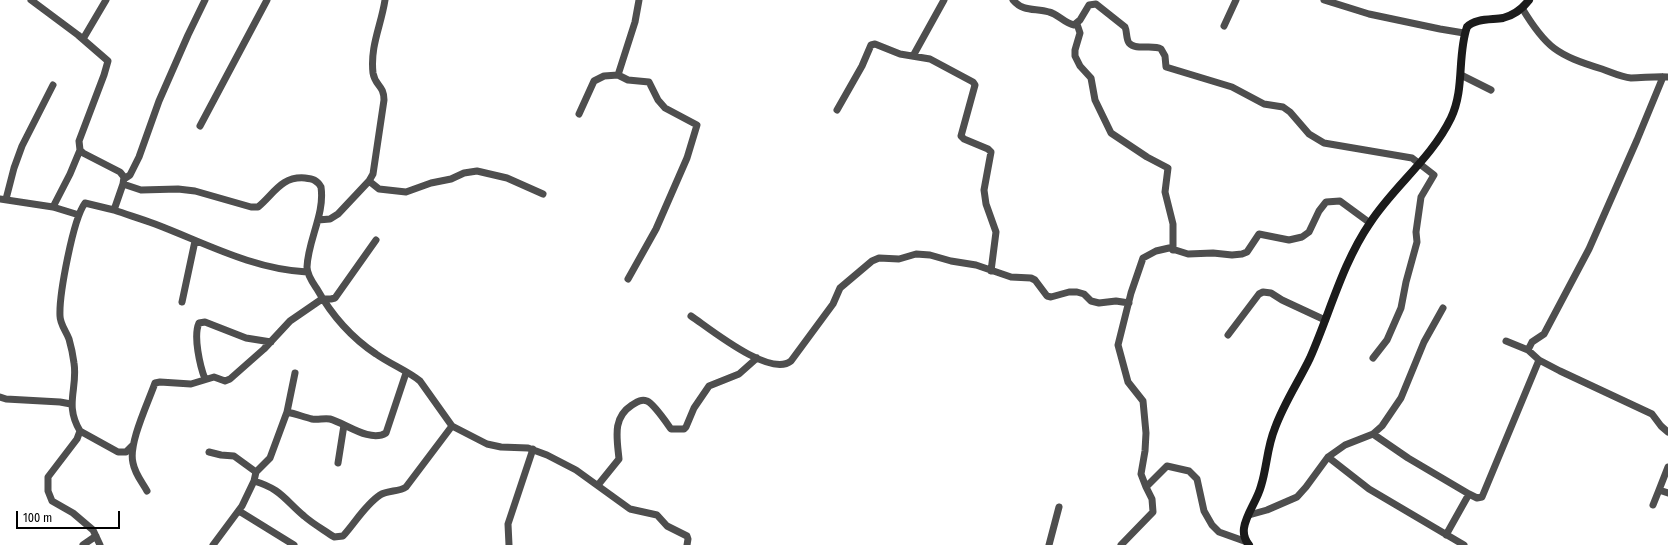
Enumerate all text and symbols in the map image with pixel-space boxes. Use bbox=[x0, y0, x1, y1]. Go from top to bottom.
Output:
scale bar bbox=[18, 503, 122, 529]
text: 100 m bbox=[23, 511, 52, 525]

